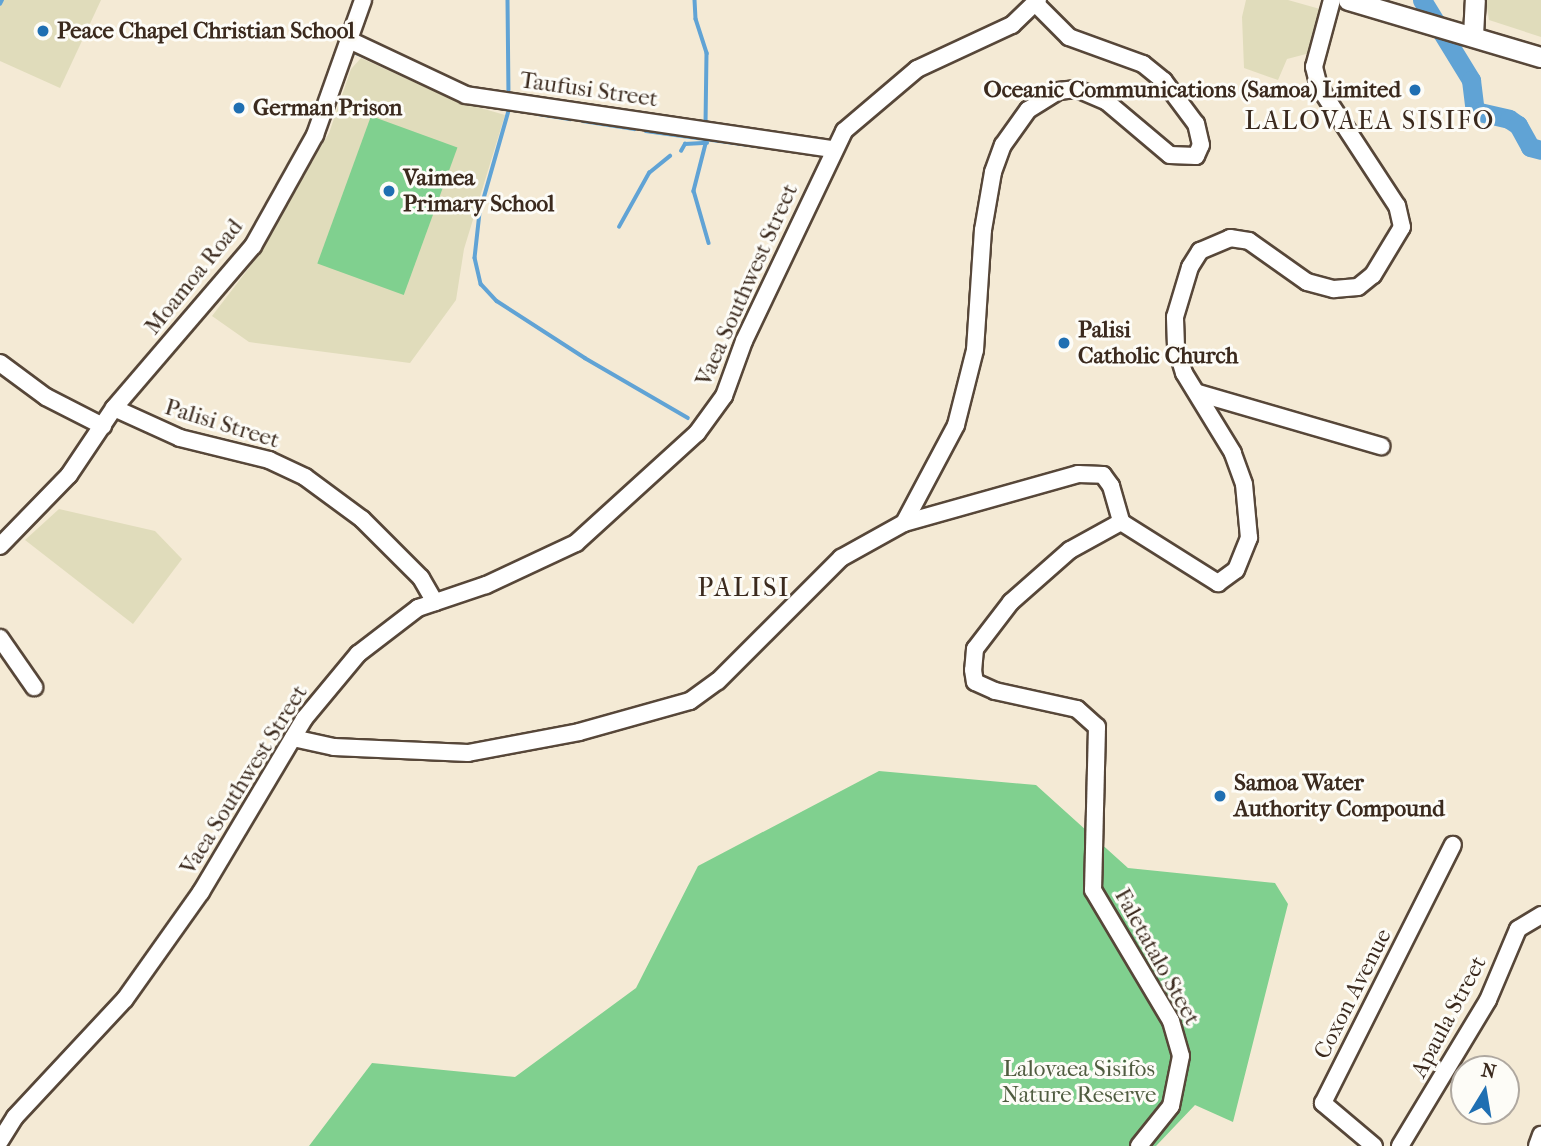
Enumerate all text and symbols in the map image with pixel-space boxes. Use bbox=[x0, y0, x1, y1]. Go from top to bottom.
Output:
place label: Peace Chapel Christian School bbox=[57, 17, 355, 45]
marker: Peace Chapel Christian School bbox=[35, 23, 51, 39]
street label: Taufusi Street bbox=[518, 67, 660, 113]
place label: Oceanic Communications (Samoa) Limited bbox=[984, 76, 1401, 104]
marker: Oceanic Communications (Samoa) Limited bbox=[1407, 82, 1423, 98]
place label: German Prison bbox=[253, 94, 402, 122]
marker: German Prison bbox=[231, 100, 247, 116]
district label: LALOVAEA SISIFO bbox=[1246, 105, 1494, 137]
place label: Vaimea Primary School bbox=[403, 164, 554, 218]
street label: Vaea Southwest Street bbox=[690, 180, 804, 390]
marker: Vaimea Primary School bbox=[381, 183, 397, 199]
street label: Moamoa Road bbox=[139, 214, 249, 340]
place label: Palisi Catholic Church bbox=[1078, 316, 1238, 370]
marker: Palisi Catholic Church bbox=[1056, 335, 1072, 351]
street label: Palisi Street bbox=[161, 393, 283, 455]
district label: PALISI bbox=[698, 572, 790, 604]
street label: Vaea Southwest Street bbox=[174, 680, 314, 880]
place label: Samoa Water Authority Compound bbox=[1234, 769, 1445, 823]
marker: Samoa Water Authority Compound bbox=[1212, 788, 1228, 804]
street label: Faletatalo Steet bbox=[1108, 884, 1206, 1030]
street label: Coxon Avenue bbox=[1308, 924, 1398, 1064]
street label: Apaula Street bbox=[1405, 952, 1493, 1082]
park label: Lalovaea Sisifos Nature Reserve bbox=[1002, 1055, 1156, 1109]
north arrow bbox=[1450, 1055, 1520, 1125]
text: N bbox=[1479, 1059, 1498, 1084]

